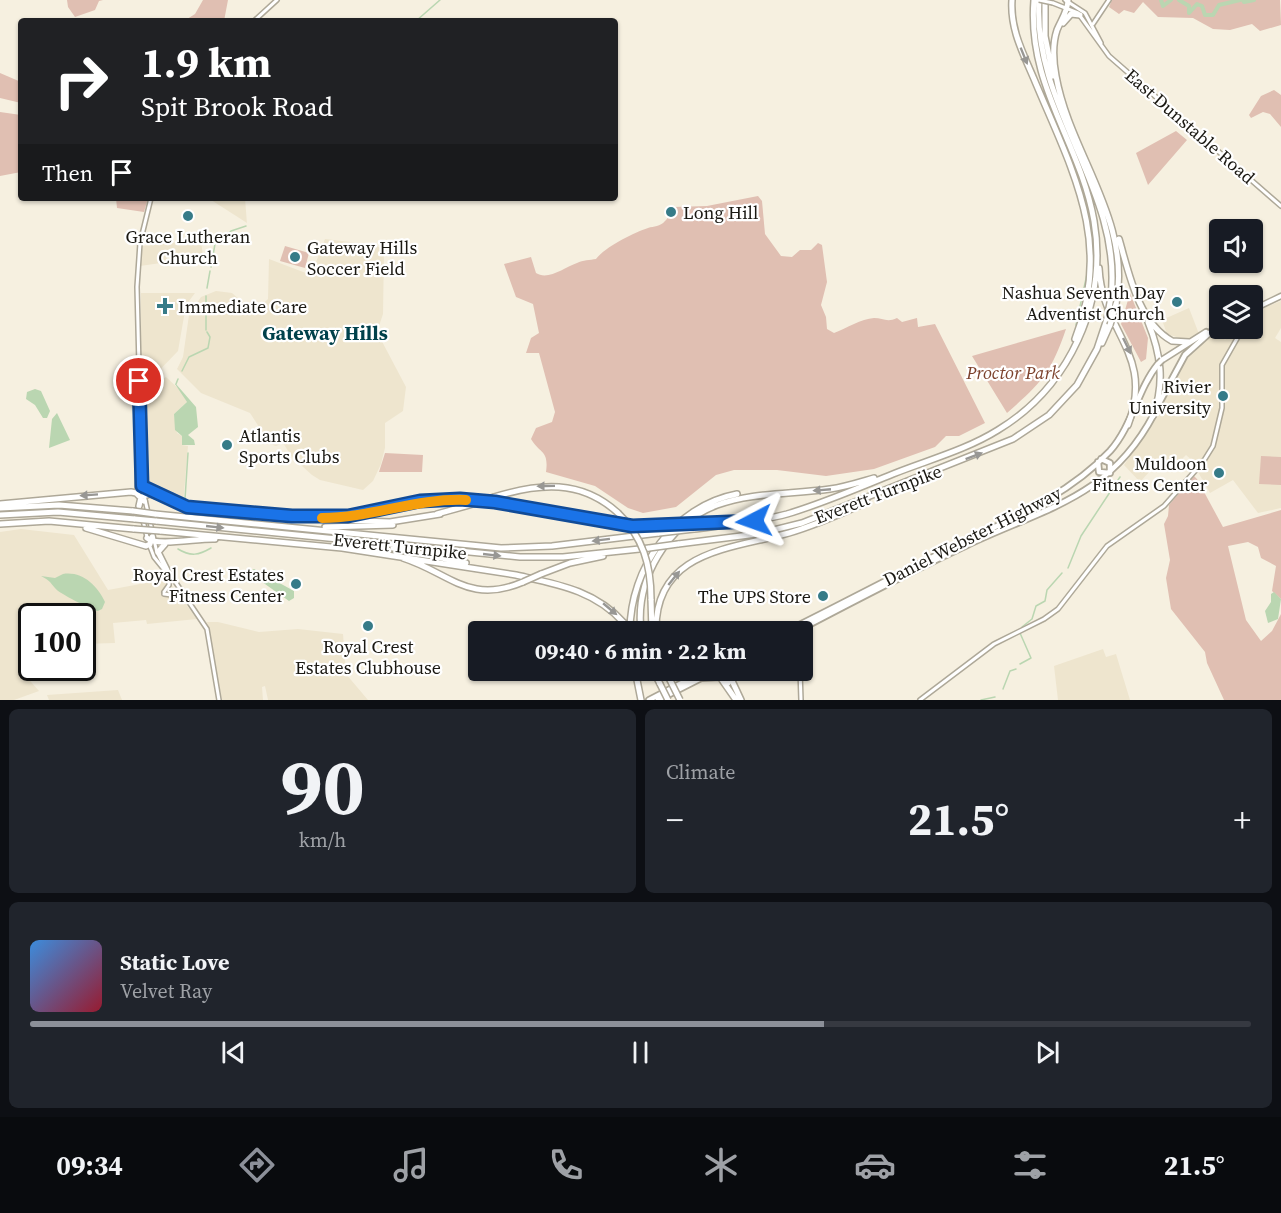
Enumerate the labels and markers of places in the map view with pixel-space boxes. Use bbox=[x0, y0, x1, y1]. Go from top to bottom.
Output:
place label: Long Hill bbox=[683, 200, 758, 225]
marker: Long Hill bbox=[664, 205, 678, 219]
marker: Grace Lutheran Church bbox=[181, 209, 195, 223]
place label: Grace Lutheran Church bbox=[125, 224, 251, 270]
place label: Gateway Hills Soccer Field bbox=[307, 235, 417, 281]
marker: Gateway Hills Soccer Field bbox=[288, 250, 302, 264]
place label: Nashua Seventh Day Adventist Church bbox=[1002, 280, 1166, 326]
place label: Immediate Care bbox=[178, 294, 307, 319]
marker: Nashua Seventh Day Adventist Church bbox=[1170, 295, 1184, 309]
marker: Immediate Care bbox=[156, 297, 174, 315]
pin bbox=[113, 355, 164, 406]
place label: Rivier University bbox=[1129, 374, 1212, 420]
marker: Rivier University bbox=[1216, 389, 1230, 403]
place label: Atlantis Sports Clubs bbox=[239, 423, 340, 469]
marker: Atlantis Sports Clubs bbox=[220, 438, 234, 452]
place label: Muldoon Fitness Center bbox=[1092, 451, 1207, 497]
marker: Muldoon Fitness Center bbox=[1212, 466, 1226, 480]
place label: Royal Crest Estates Fitness Center bbox=[133, 562, 284, 608]
marker: Royal Crest Estates Fitness Center bbox=[289, 577, 303, 591]
place label: The UPS Store bbox=[698, 584, 811, 609]
marker: The UPS Store bbox=[816, 589, 830, 603]
marker: Royal Crest Estates Clubhouse bbox=[361, 619, 375, 633]
place label: Royal Crest Estates Clubhouse bbox=[295, 634, 441, 680]

